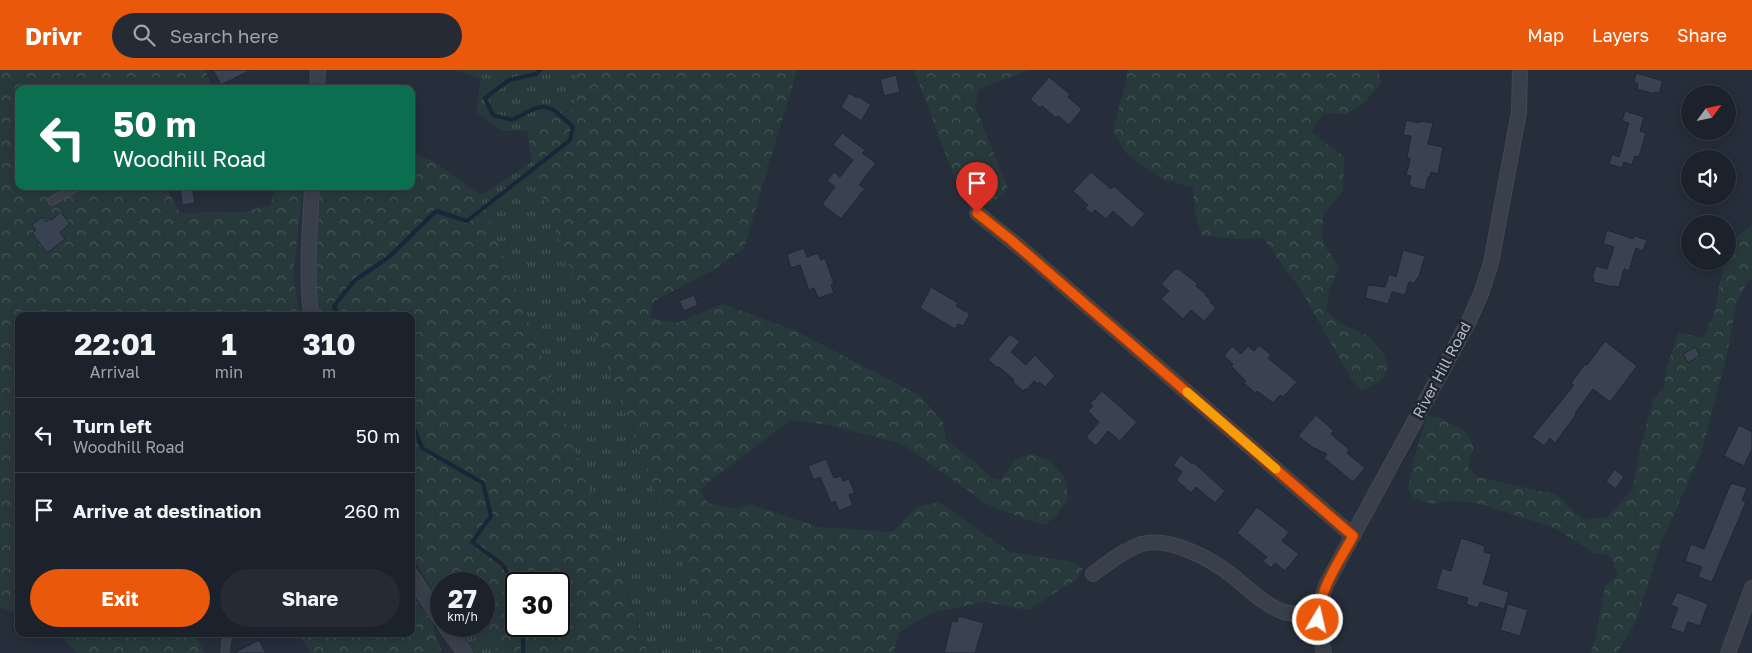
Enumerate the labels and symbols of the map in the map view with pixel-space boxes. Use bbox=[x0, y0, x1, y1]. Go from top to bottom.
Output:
north arrow bbox=[1681, 85, 1736, 140]
pin bbox=[956, 162, 998, 213]
street label: River Hill Road bbox=[1408, 318, 1474, 421]
speed limit sign: 30 bbox=[505, 572, 570, 637]
position arrow bbox=[1291, 593, 1343, 645]

